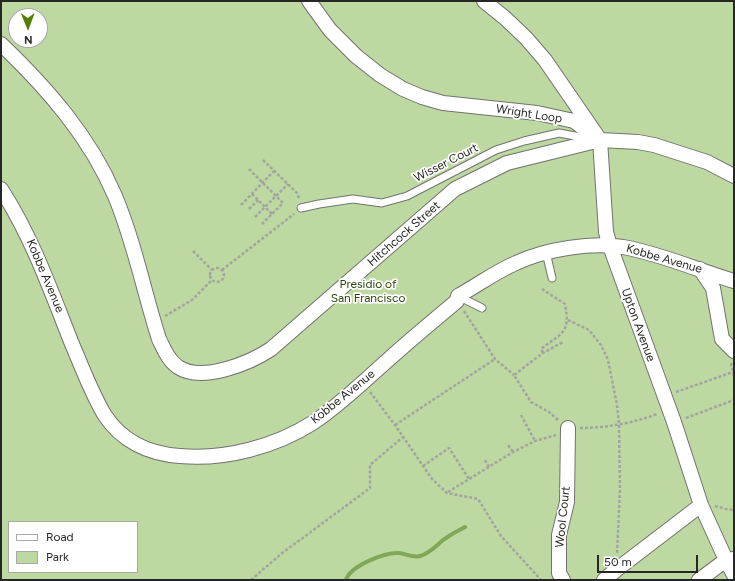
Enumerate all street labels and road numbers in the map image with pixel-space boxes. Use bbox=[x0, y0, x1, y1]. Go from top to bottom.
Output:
street label: Wright Loop bbox=[495, 102, 563, 126]
street label: Wisser Court bbox=[412, 141, 480, 185]
street label: Hitchcock Street bbox=[365, 198, 443, 270]
street label: Kobbe Avenue bbox=[23, 237, 67, 315]
street label: Kobbe Avenue bbox=[624, 241, 704, 277]
street label: Upton Avenue bbox=[618, 286, 658, 364]
street label: Kobbe Avenue bbox=[308, 367, 378, 427]
street label: Wool Court bbox=[553, 486, 573, 548]

